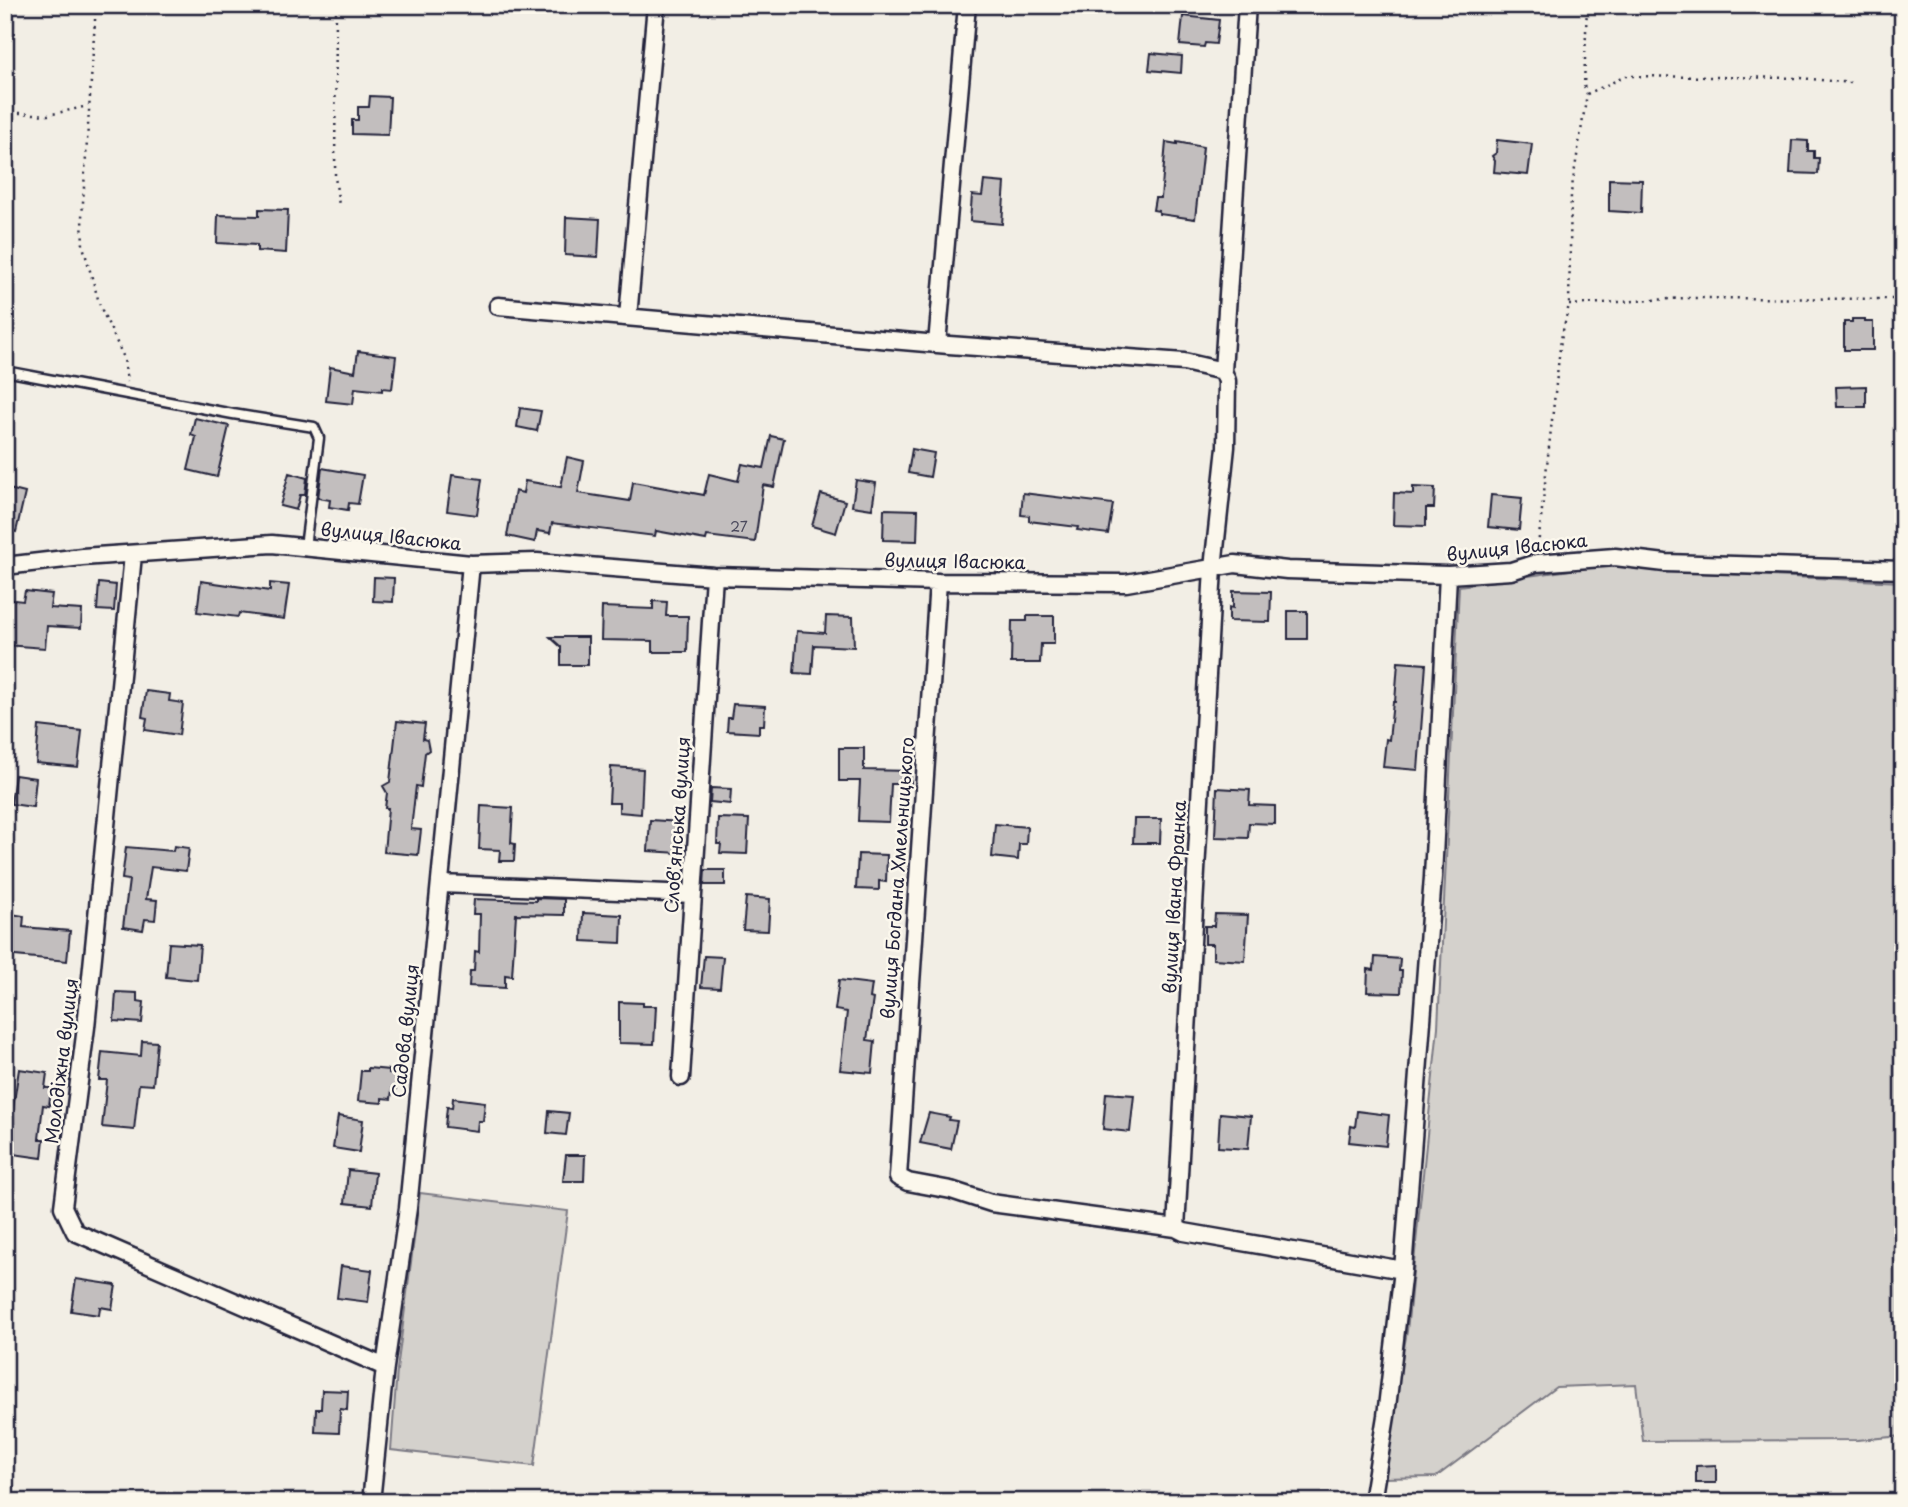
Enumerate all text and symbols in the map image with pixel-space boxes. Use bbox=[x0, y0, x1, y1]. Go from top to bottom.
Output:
street label: вулиця Івасюка bbox=[319, 515, 464, 556]
house number: 27 bbox=[730, 516, 748, 537]
street label: вулиця Івасюка bbox=[1445, 526, 1589, 567]
street label: вулиця Івасюка bbox=[884, 546, 1027, 575]
street label: Слов'янська вулиця bbox=[657, 736, 696, 914]
street label: вулиця Богдана Хмельницького bbox=[873, 736, 920, 1020]
street label: вулиця Івана Франка bbox=[1155, 799, 1192, 994]
street label: Садова вулиця bbox=[384, 963, 425, 1099]
street label: Молодіжна вулиця bbox=[37, 977, 84, 1145]

